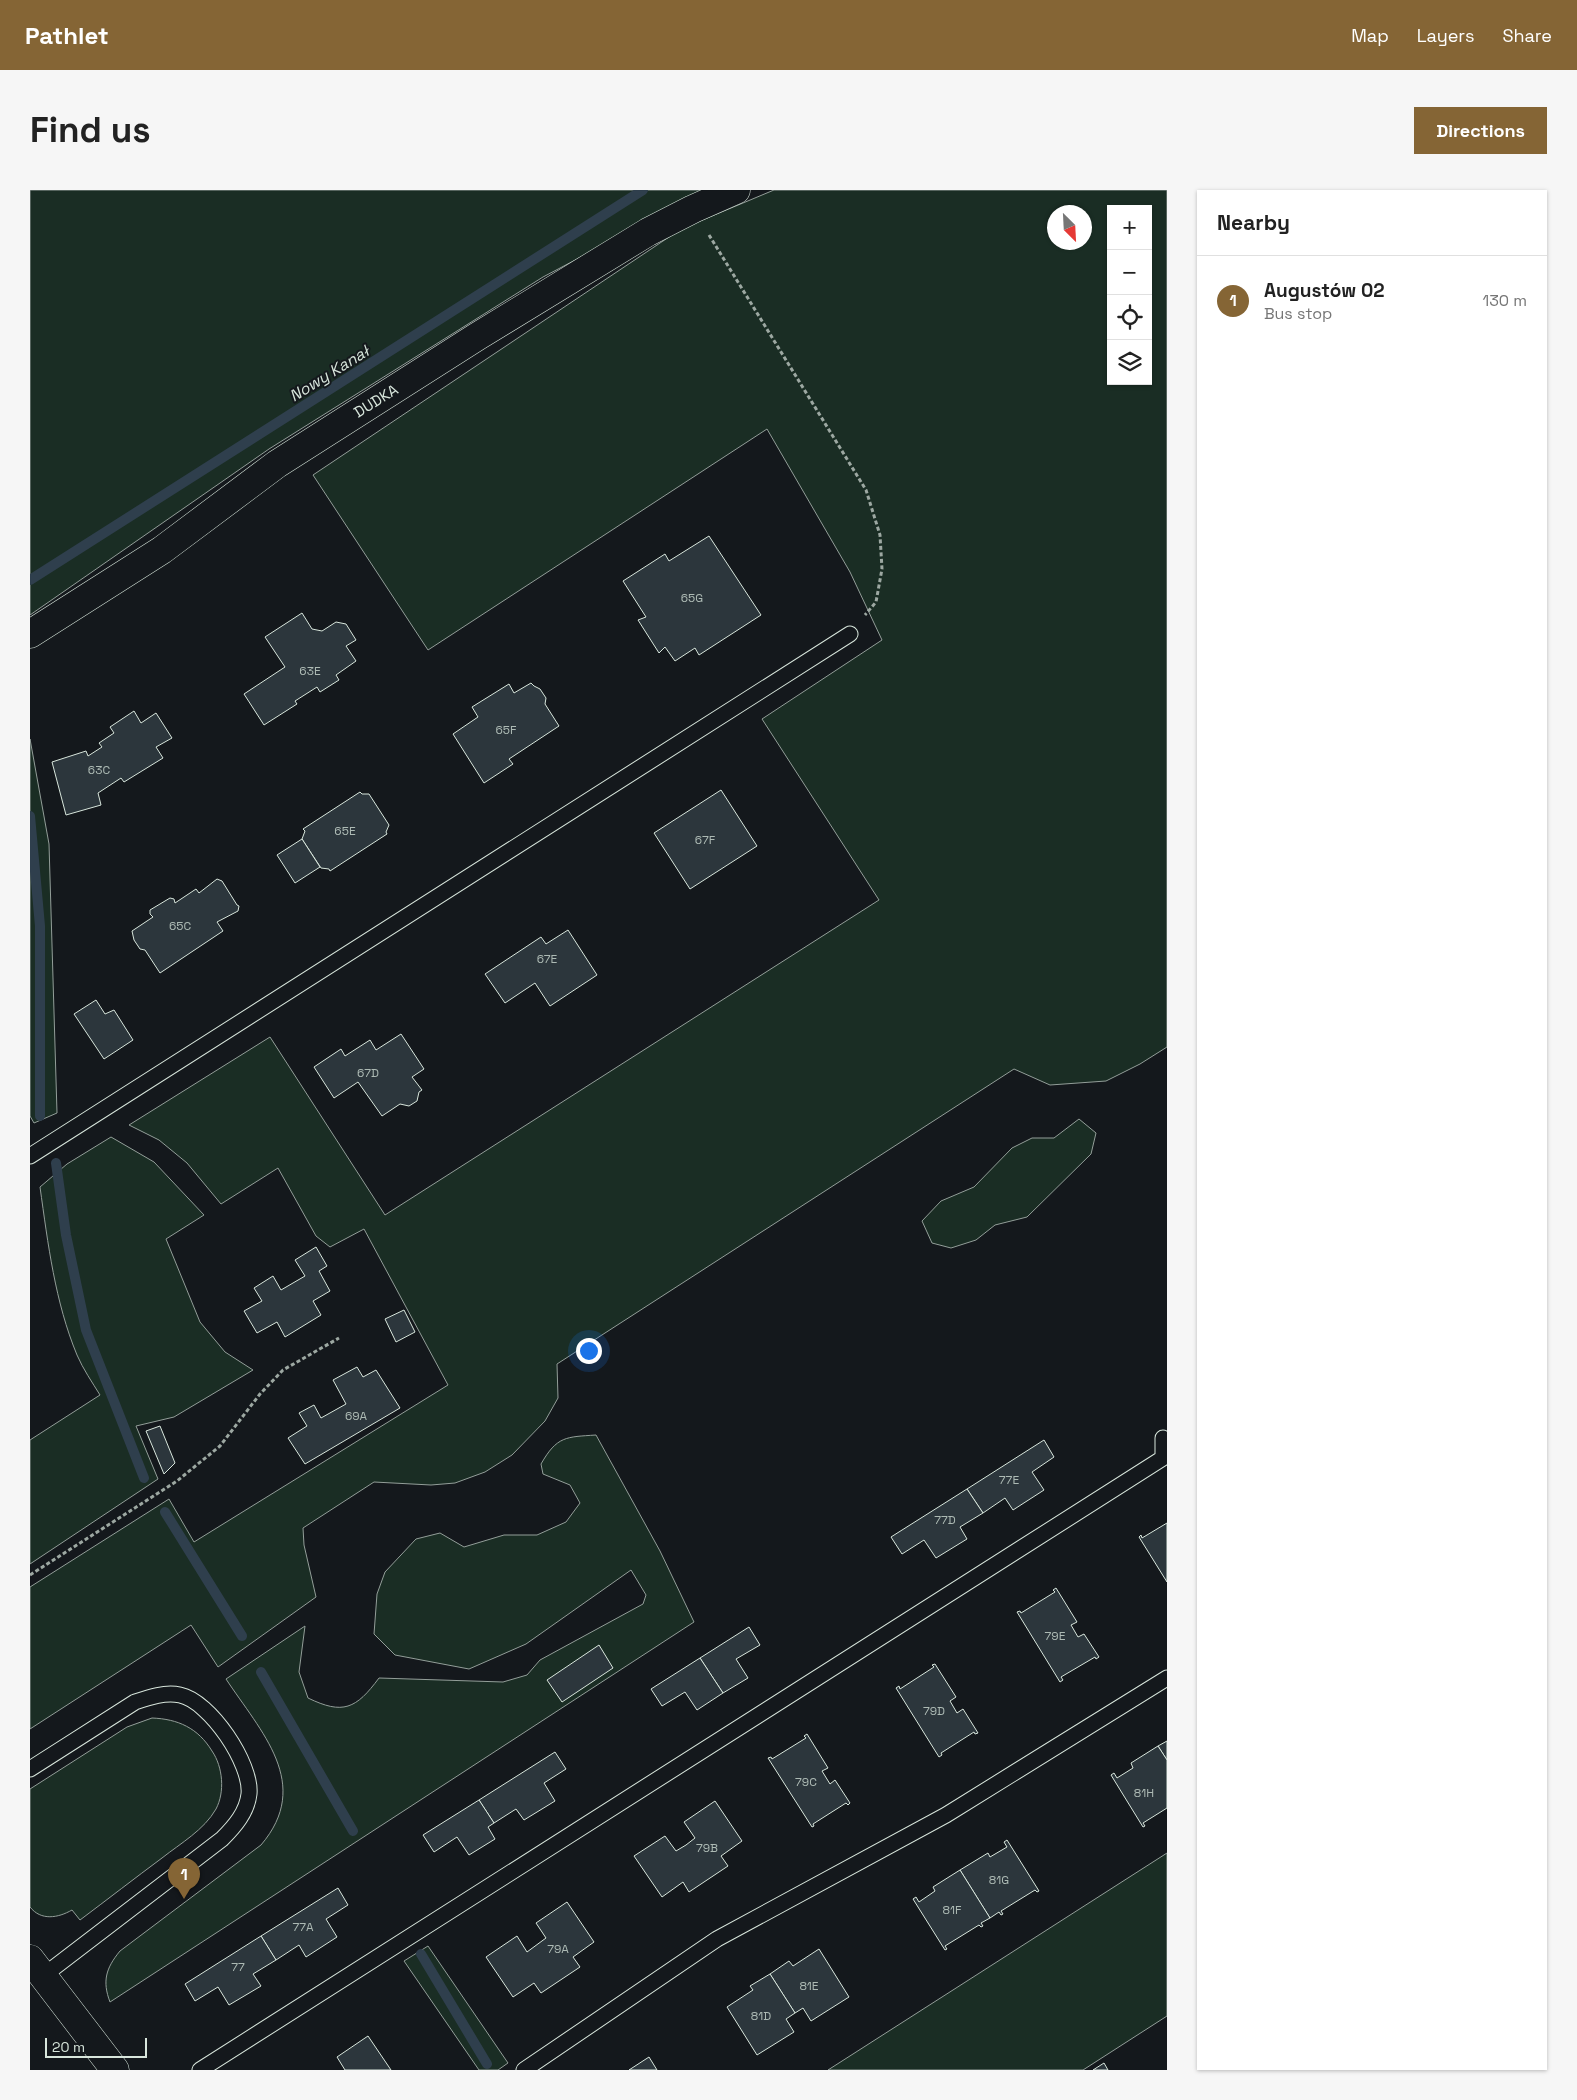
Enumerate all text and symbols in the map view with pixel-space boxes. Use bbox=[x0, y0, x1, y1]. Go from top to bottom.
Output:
text: Pathlet bbox=[25, 20, 109, 51]
text: Map bbox=[1351, 24, 1389, 47]
text: Layers bbox=[1417, 24, 1474, 47]
text: Share bbox=[1502, 24, 1552, 47]
button: Directions bbox=[1414, 107, 1547, 154]
text: Find us bbox=[30, 108, 151, 152]
north arrow bbox=[1047, 205, 1092, 250]
map controls bbox=[1107, 205, 1152, 385]
button: + bbox=[1107, 205, 1152, 250]
text: Nearby bbox=[1217, 209, 1290, 236]
button: − bbox=[1107, 250, 1152, 295]
text: Augustów 02 bbox=[1264, 278, 1385, 303]
text: 1 bbox=[1229, 290, 1237, 311]
text: 130 m bbox=[1483, 290, 1527, 311]
button: locate bbox=[1107, 295, 1152, 340]
text: Bus stop bbox=[1264, 303, 1332, 324]
water label: Nowy Kanał bbox=[285, 340, 374, 406]
button: layers bbox=[1107, 340, 1152, 385]
street label: DUDKA bbox=[350, 379, 402, 421]
house number: 65G bbox=[681, 590, 703, 606]
house number: 63E bbox=[299, 663, 321, 679]
house number: 65F bbox=[495, 722, 517, 738]
house number: 63C bbox=[88, 762, 110, 778]
house number: 65E bbox=[334, 823, 356, 839]
house number: 67F bbox=[695, 832, 716, 848]
house number: 65C bbox=[169, 918, 191, 934]
house number: 67E bbox=[537, 951, 558, 967]
house number: 67D bbox=[357, 1065, 379, 1081]
your location bbox=[576, 1338, 602, 1364]
house number: 69A bbox=[345, 1408, 368, 1424]
house number: 77E bbox=[999, 1472, 1019, 1488]
house number: 77D bbox=[934, 1512, 956, 1528]
house number: 79E bbox=[1045, 1628, 1066, 1644]
house number: 79D bbox=[923, 1703, 945, 1719]
house number: 79C bbox=[795, 1774, 817, 1790]
house number: 81H bbox=[1134, 1785, 1154, 1801]
house number: 79B bbox=[696, 1840, 718, 1856]
pin: 1 bbox=[168, 1858, 200, 1899]
house number: 81G bbox=[989, 1872, 1009, 1888]
house number: 81F bbox=[943, 1902, 962, 1918]
house number: 77A bbox=[292, 1919, 314, 1935]
house number: 79A bbox=[547, 1941, 569, 1957]
house number: 77 bbox=[231, 1959, 245, 1975]
house number: 81E bbox=[799, 1978, 819, 1994]
house number: 81D bbox=[751, 2008, 771, 2024]
scale bar bbox=[45, 2035, 148, 2058]
text: 20 m bbox=[52, 2038, 85, 2056]

